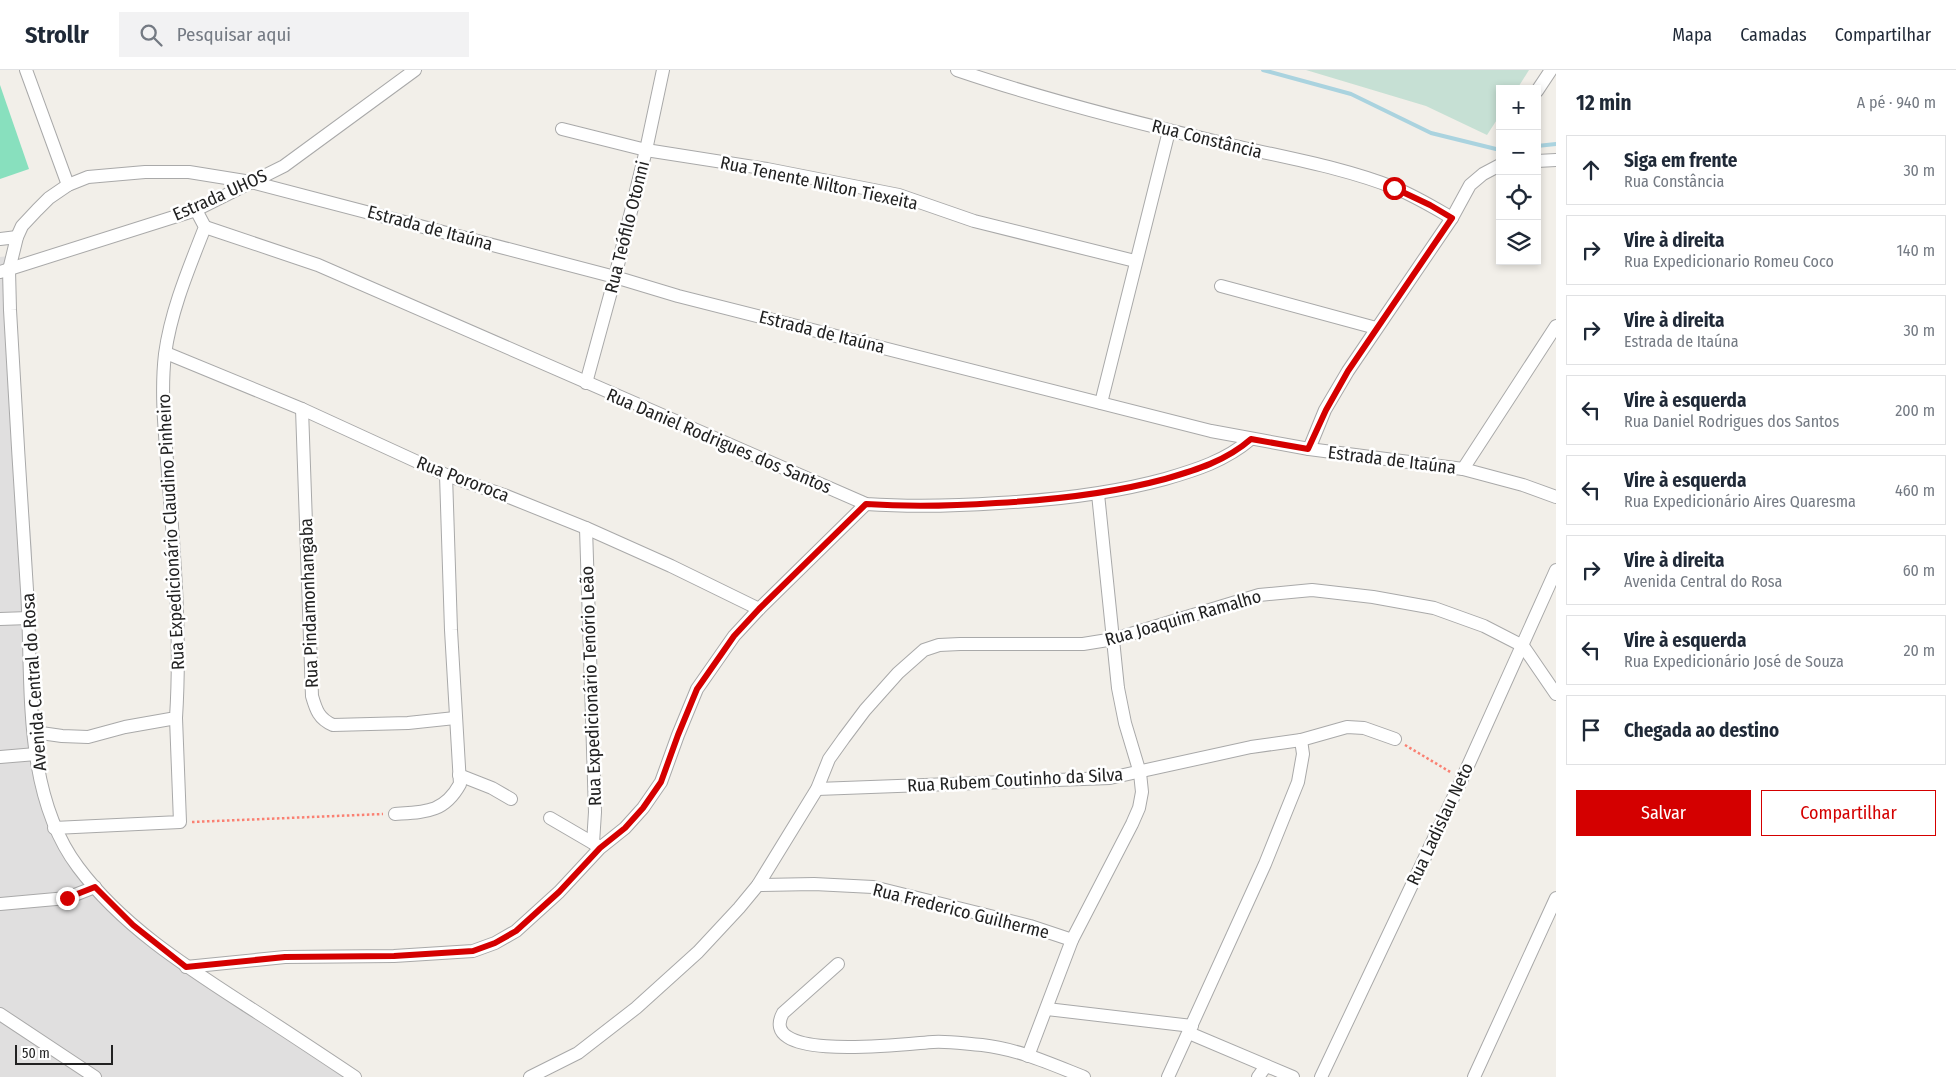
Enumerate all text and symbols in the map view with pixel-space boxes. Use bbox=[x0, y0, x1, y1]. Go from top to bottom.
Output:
search box bbox=[119, 12, 469, 57]
text: Strollr bbox=[25, 21, 89, 49]
icon: search bbox=[137, 21, 165, 49]
text: Pesquisar aqui bbox=[177, 23, 291, 46]
text: Mapa bbox=[1672, 24, 1712, 46]
text: Camadas bbox=[1740, 24, 1807, 46]
text: Compartilhar bbox=[1835, 24, 1931, 46]
map controls bbox=[1496, 85, 1541, 265]
button: + bbox=[1496, 85, 1541, 130]
text: 12 min bbox=[1576, 90, 1631, 116]
text: A pé · 940 m bbox=[1857, 93, 1936, 112]
street label: Rua Constância bbox=[1150, 115, 1265, 163]
button: − bbox=[1496, 130, 1541, 175]
text: Siga em frente bbox=[1624, 149, 1738, 172]
street label: Rua Tenente Nilton Tiexeita bbox=[718, 151, 920, 215]
icon: ahead bbox=[1577, 156, 1605, 184]
street label: Rua Teófilo Otonni bbox=[600, 159, 654, 295]
text: 30 m bbox=[1903, 161, 1935, 180]
street label: Estrada UHOS bbox=[169, 164, 271, 226]
text: Rua Constância bbox=[1624, 172, 1724, 191]
button: locate bbox=[1496, 175, 1541, 220]
route start bbox=[1383, 177, 1406, 200]
street label: Estrada de Itaúna bbox=[365, 201, 495, 255]
button: layers bbox=[1496, 220, 1541, 265]
text: Vire à direita bbox=[1624, 229, 1725, 252]
icon: right bbox=[1577, 236, 1605, 264]
text: 140 m bbox=[1897, 241, 1935, 260]
text: Rua Expedicionario Romeu Coco bbox=[1624, 252, 1834, 271]
street label: Estrada de Itaúna bbox=[757, 306, 887, 358]
text: Vire à direita bbox=[1624, 309, 1725, 332]
icon: right bbox=[1577, 316, 1605, 344]
text: 30 m bbox=[1903, 321, 1935, 340]
text: Estrada de Itaúna bbox=[1624, 332, 1739, 351]
street label: Rua Daniel Rodrigues dos Santos bbox=[603, 384, 835, 499]
text: Vire à esquerda bbox=[1624, 389, 1746, 412]
street label: Rua Expedicionário Claudino Pinheiro bbox=[153, 393, 189, 671]
icon: left bbox=[1577, 396, 1605, 424]
text: 200 m bbox=[1895, 401, 1935, 420]
text: Rua Daniel Rodrigues dos Santos bbox=[1624, 412, 1839, 431]
street label: Estrada de Itaúna bbox=[1327, 441, 1458, 479]
street label: Rua Pororoca bbox=[414, 451, 513, 507]
text: Vire à esquerda bbox=[1624, 469, 1746, 492]
icon: left bbox=[1577, 476, 1605, 504]
text: 460 m bbox=[1895, 481, 1935, 500]
text: Rua Expedicionário Aires Quaresma bbox=[1624, 492, 1856, 511]
street label: Rua Pindamonhangaba bbox=[295, 518, 323, 688]
text: Vire à direita bbox=[1624, 549, 1725, 572]
icon: right bbox=[1577, 556, 1605, 584]
text: 60 m bbox=[1903, 561, 1935, 580]
street label: Rua Expedicionário Tenório Leão bbox=[576, 566, 606, 806]
text: Avenida Central do Rosa bbox=[1624, 572, 1782, 591]
street label: Rua Joaquim Ramalho bbox=[1102, 585, 1264, 651]
street label: Avenida Central do Rosa bbox=[17, 592, 51, 772]
text: Vire à esquerda bbox=[1624, 629, 1746, 652]
icon: left bbox=[1577, 636, 1605, 664]
text: 20 m bbox=[1904, 641, 1935, 660]
text: Rua Expedicionário José de Souza bbox=[1624, 652, 1844, 671]
icon: arrive bbox=[1577, 716, 1605, 744]
text: Chegada ao destino bbox=[1624, 719, 1779, 742]
street label: Rua Ladislau Neto bbox=[1402, 759, 1478, 889]
street label: Rua Rubem Coutinho da Silva bbox=[907, 763, 1124, 797]
button: Salvar bbox=[1576, 790, 1751, 836]
button: Compartilhar bbox=[1761, 790, 1936, 836]
street label: Rua Frederico Guilherme bbox=[871, 878, 1052, 944]
route end bbox=[56, 887, 79, 910]
scale bar bbox=[15, 1042, 112, 1065]
text: 50 m bbox=[22, 1045, 50, 1062]

